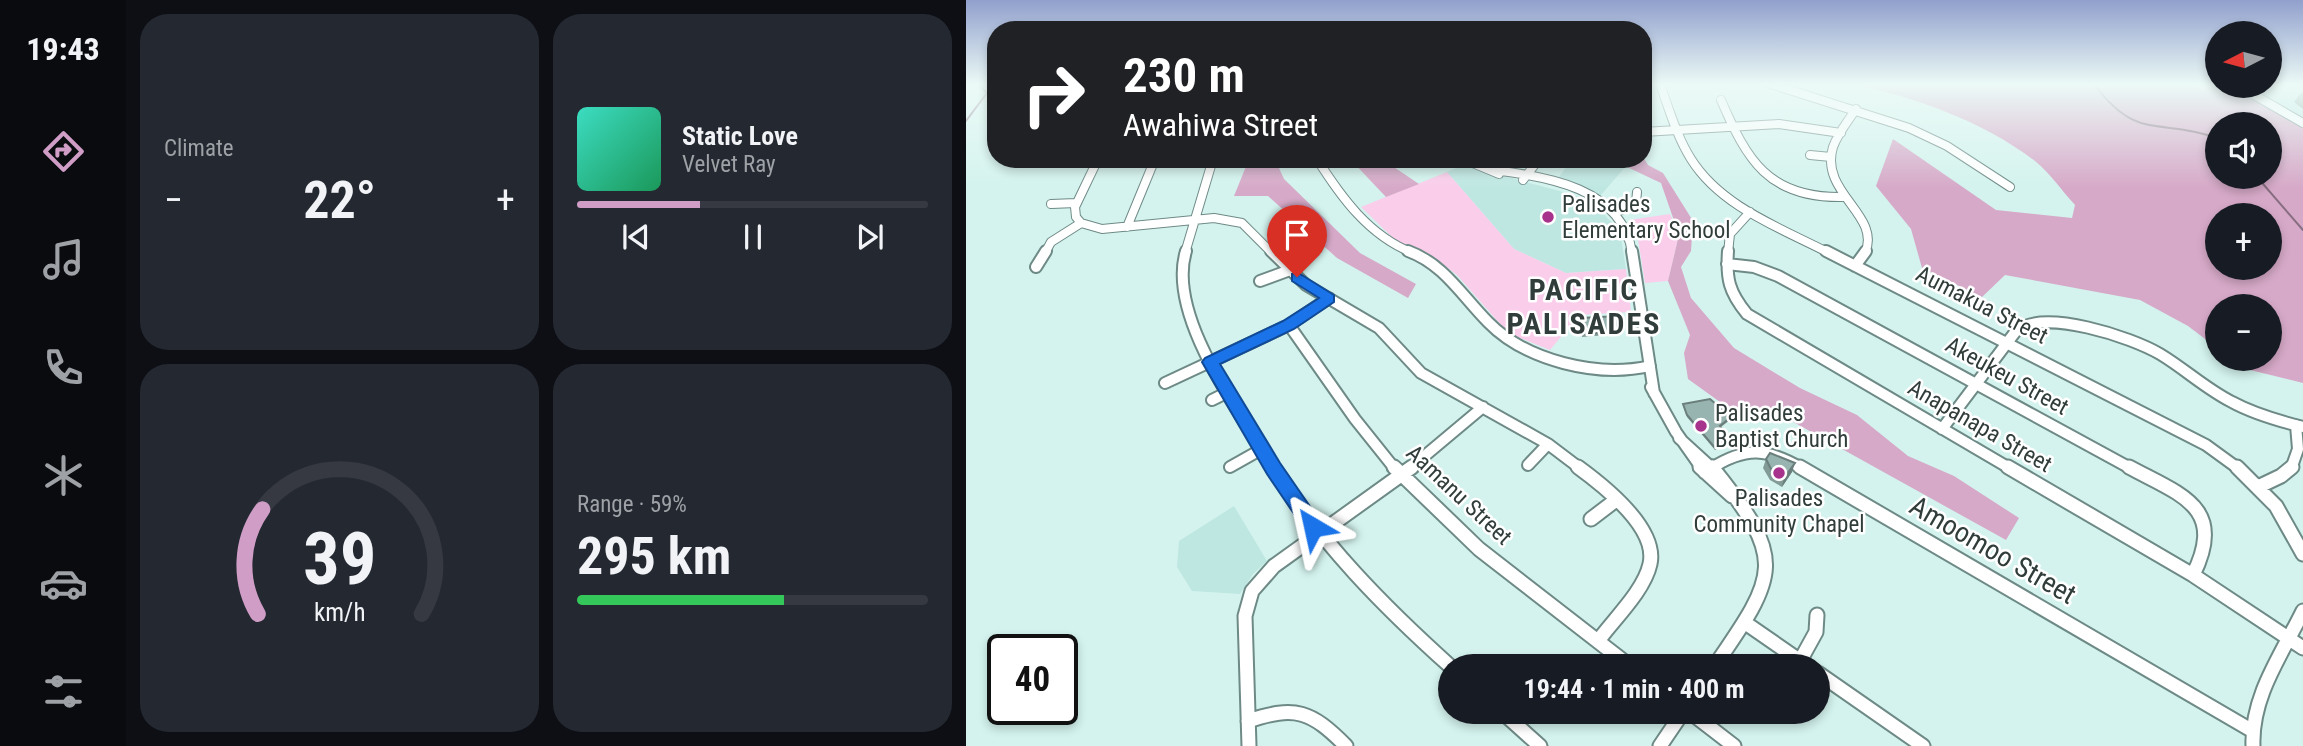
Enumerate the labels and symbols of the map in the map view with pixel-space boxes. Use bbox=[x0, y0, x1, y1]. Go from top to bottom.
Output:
north arrow bbox=[2205, 21, 2282, 98]
place label: Palisades Elementary School bbox=[1562, 191, 1731, 244]
pin bbox=[1267, 205, 1327, 277]
marker: Palisades Elementary School bbox=[1540, 209, 1556, 225]
street label: Aumakua Street bbox=[1912, 260, 2052, 350]
district label: PACIFIC PALISADES bbox=[1507, 272, 1661, 341]
street label: Akeukeu Street bbox=[1941, 331, 2073, 421]
street label: Anapanapa Street bbox=[1903, 374, 2057, 478]
place label: Palisades Baptist Church bbox=[1715, 400, 1848, 453]
marker: Palisades Baptist Church bbox=[1693, 418, 1709, 434]
street label: Aamanu Street bbox=[1401, 439, 1517, 551]
marker: Palisades Community Chapel bbox=[1771, 465, 1787, 481]
place label: Palisades Community Chapel bbox=[1694, 485, 1864, 538]
street label: Amoomoo Street bbox=[1904, 489, 2082, 611]
position arrow bbox=[1276, 490, 1350, 564]
speed limit sign: 40 bbox=[987, 634, 1078, 725]

